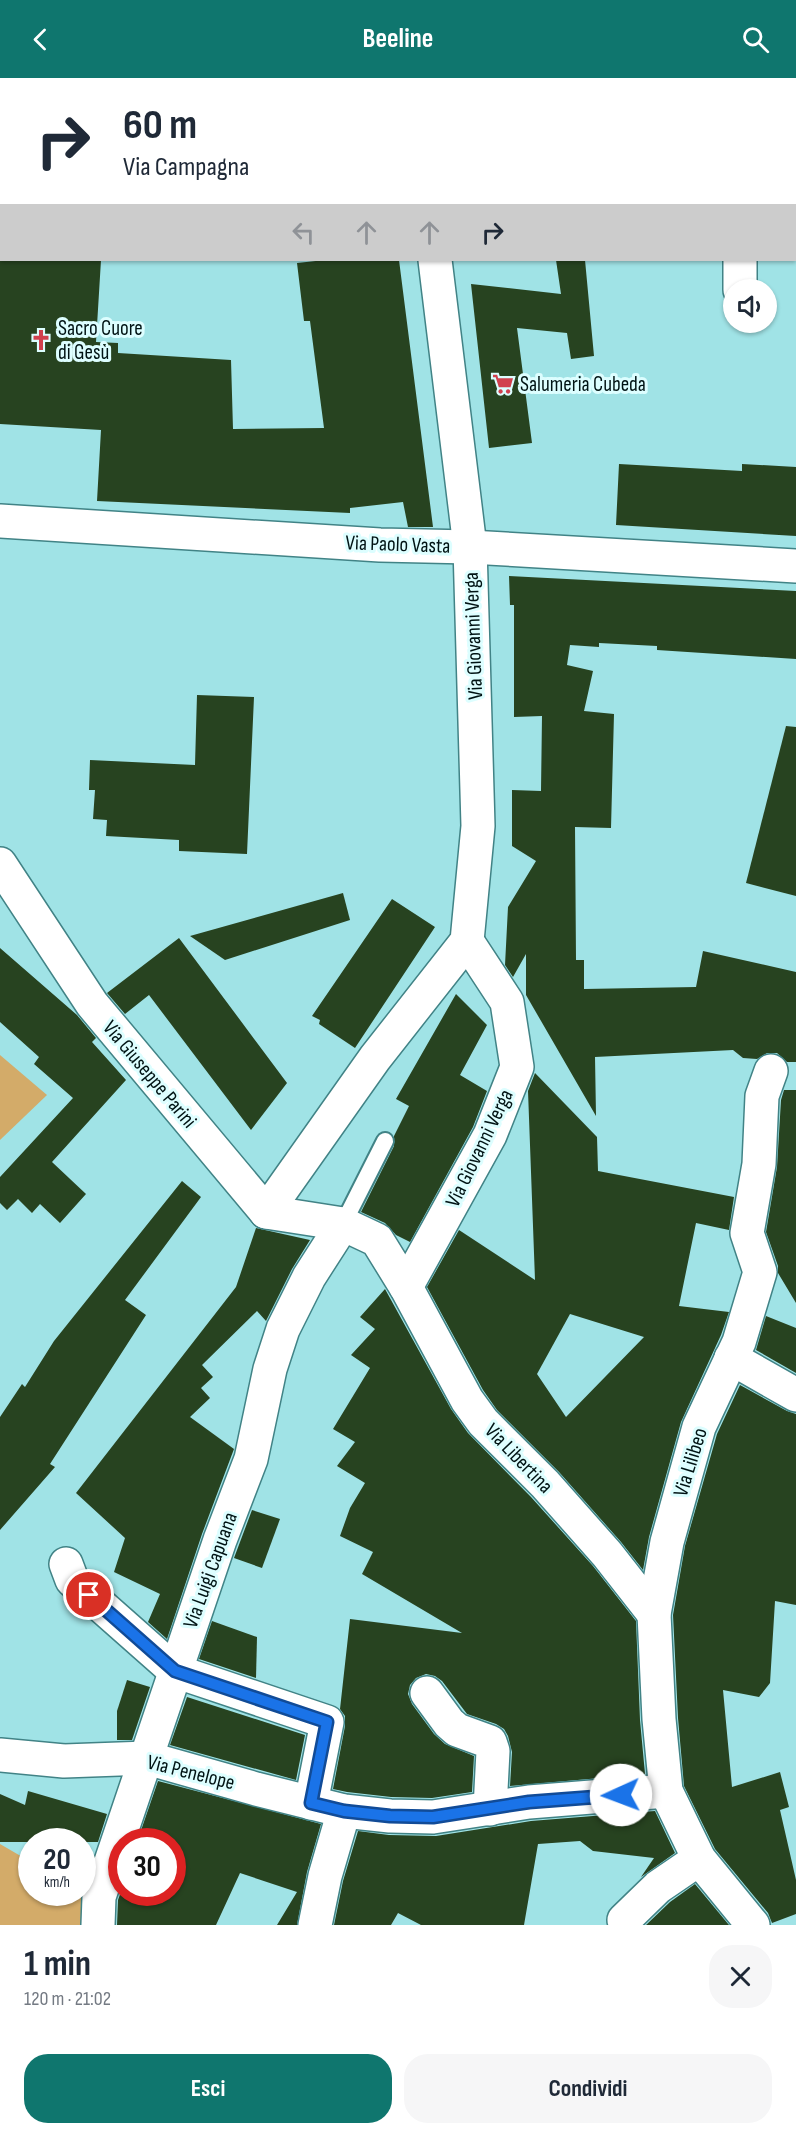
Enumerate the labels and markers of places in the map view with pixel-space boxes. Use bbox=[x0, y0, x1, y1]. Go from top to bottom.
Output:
place label: Sacro Cuore di Gesù bbox=[58, 316, 143, 365]
church icon: Sacro Cuore di Gesù bbox=[29, 328, 53, 352]
supermarket icon: Salumeria Cubeda bbox=[491, 372, 515, 396]
place label: Salumeria Cubeda bbox=[520, 372, 646, 397]
pin bbox=[63, 1569, 114, 1620]

